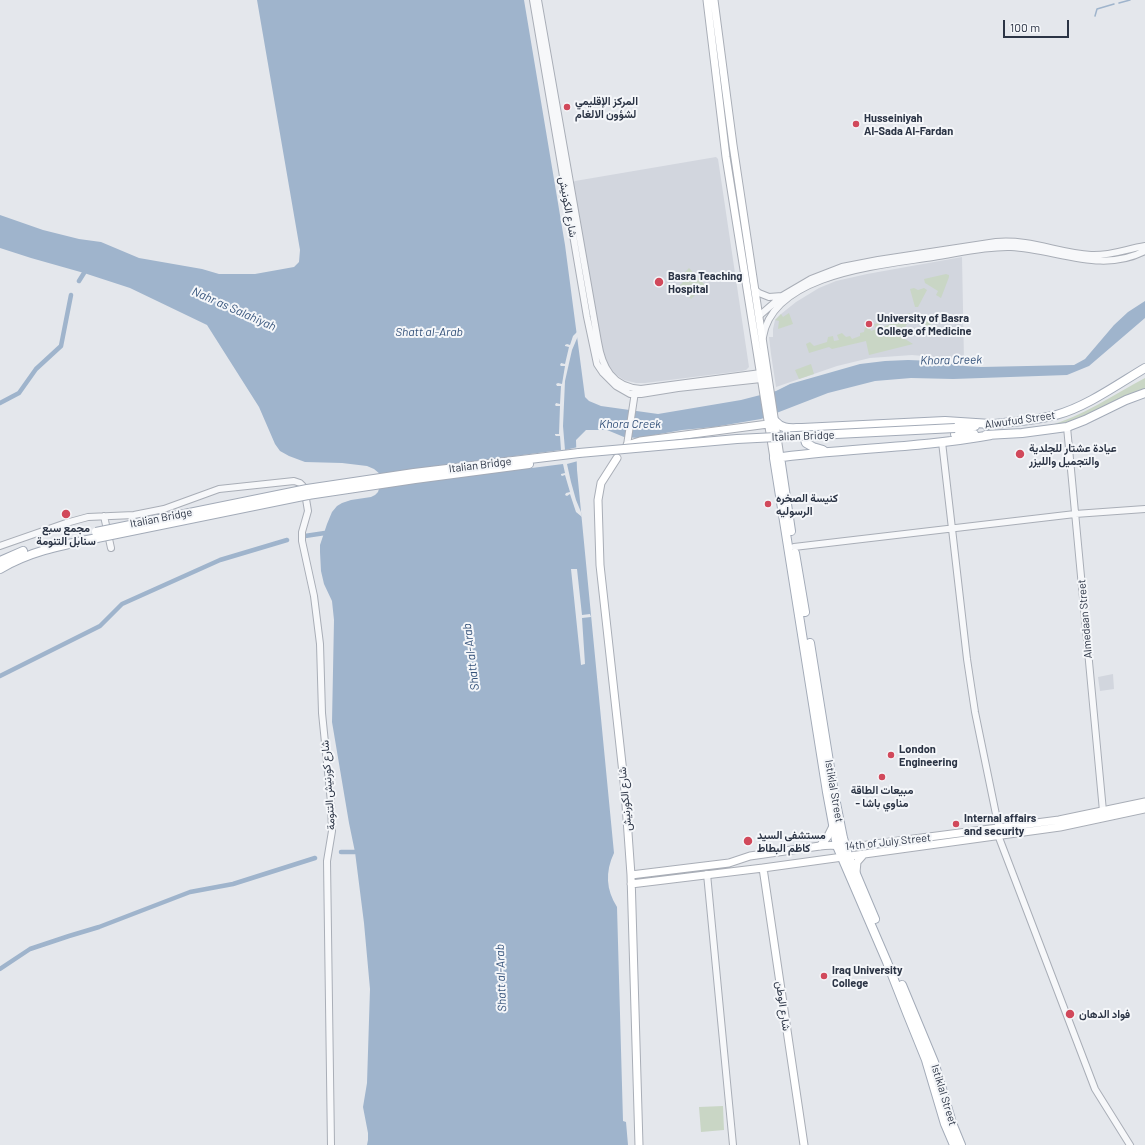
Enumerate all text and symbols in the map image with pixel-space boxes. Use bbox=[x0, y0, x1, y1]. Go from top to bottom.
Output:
scale bar bbox=[1005, 12, 1071, 38]
text: 100 m bbox=[1010, 20, 1040, 34]
place label: المركز الإقليمي لشؤون الالغام bbox=[575, 94, 638, 120]
marker: المركز الإقليمي لشؤون الالغام bbox=[562, 102, 572, 112]
place label: Husseiniyah Al-Sada Al-Fardan bbox=[864, 111, 953, 137]
marker: Husseiniyah Al-Sada Al-Fardan bbox=[851, 119, 861, 129]
street label: شارع الكونيش bbox=[556, 176, 580, 238]
place label: Basra Teaching Hospital bbox=[668, 269, 742, 295]
marker: Basra Teaching Hospital bbox=[653, 276, 665, 288]
water label: Nahr as Salahiyah bbox=[190, 284, 278, 334]
place label: University of Basra College of Medicine bbox=[877, 311, 972, 337]
marker: University of Basra College of Medicine bbox=[864, 319, 874, 329]
water label: Shatt al-Arab bbox=[395, 325, 463, 339]
water label: Khora Creek bbox=[920, 352, 982, 368]
street label: Alwufud Street bbox=[984, 409, 1056, 431]
water label: Khora Creek bbox=[599, 417, 661, 431]
street label: Italian Bridge bbox=[771, 428, 835, 444]
place label: عيادة عشتار للجلدية والتجميل والليزر bbox=[1029, 441, 1117, 467]
marker: عيادة عشتار للجلدية والتجميل والليزر bbox=[1014, 448, 1026, 460]
street label: Italian Bridge bbox=[448, 455, 512, 475]
place label: كنيسة الصخره الرسوليه bbox=[776, 491, 838, 517]
marker: كنيسة الصخره الرسوليه bbox=[763, 499, 773, 509]
street label: Italian Bridge bbox=[129, 506, 193, 530]
marker: مجمع سبع سنابل التنومة bbox=[60, 508, 72, 520]
place label: مجمع سبع سنابل التنومة bbox=[36, 521, 96, 547]
street label: Almedaan Street bbox=[1075, 579, 1095, 659]
water label: Shatt al-Arab bbox=[460, 623, 482, 691]
street label: شارع كورنيش التنومة bbox=[318, 740, 338, 830]
place label: London Engineering bbox=[899, 742, 958, 768]
marker: London Engineering bbox=[886, 750, 896, 760]
street label: Istiklal Street bbox=[822, 759, 846, 823]
street label: شارع الكورنيش bbox=[616, 766, 634, 832]
marker: مبيعات الطاقة - مناوي باشا bbox=[877, 772, 887, 782]
place label: مبيعات الطاقة - مناوي باشا bbox=[851, 783, 913, 809]
place label: Internal affairs and security bbox=[964, 811, 1036, 837]
marker: Internal affairs and security bbox=[951, 819, 961, 829]
place label: مستشفى السيد كاظم البطاط bbox=[757, 828, 826, 854]
street label: 14th of July Street bbox=[844, 831, 932, 853]
marker: مستشفى السيد كاظم البطاط bbox=[742, 835, 754, 847]
water label: Shatt al-Arab bbox=[493, 944, 509, 1012]
place label: Iraq University College bbox=[832, 963, 903, 989]
marker: Iraq University College bbox=[819, 971, 829, 981]
street label: شارع الوطن bbox=[773, 980, 793, 1032]
place label: فواد الدهان bbox=[1079, 1007, 1130, 1021]
marker: فواد الدهان bbox=[1064, 1008, 1076, 1020]
street label: Istiklal Street bbox=[928, 1063, 960, 1127]

